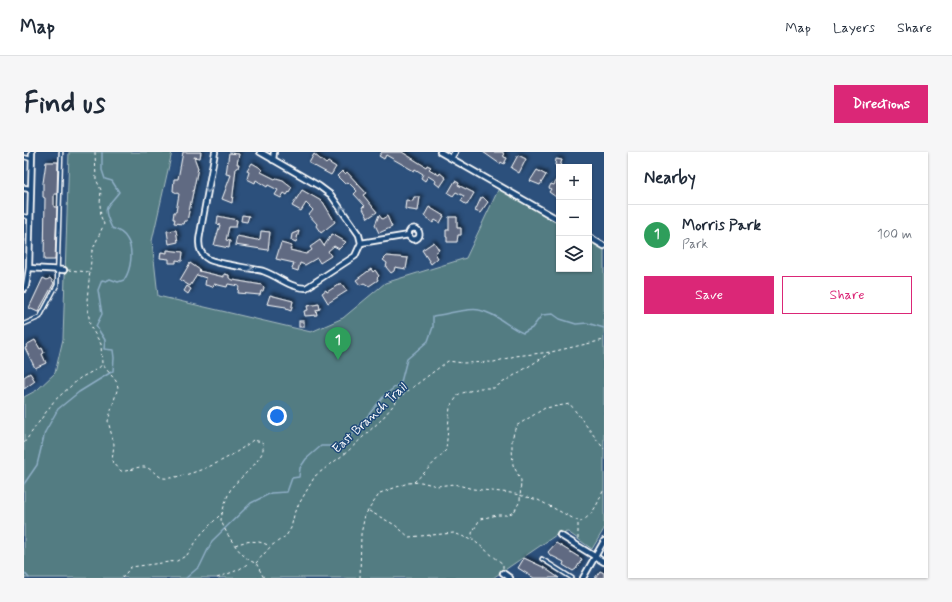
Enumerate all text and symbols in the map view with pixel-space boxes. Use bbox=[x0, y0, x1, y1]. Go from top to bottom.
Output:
text: Map bbox=[20, 15, 55, 40]
text: Map bbox=[785, 19, 811, 37]
text: Layers bbox=[833, 19, 875, 37]
text: Share bbox=[897, 19, 932, 37]
button: Directions bbox=[834, 85, 928, 123]
text: Find us bbox=[24, 86, 105, 123]
map controls bbox=[556, 164, 592, 272]
button: + bbox=[556, 164, 592, 200]
text: Nearby bbox=[644, 167, 696, 189]
one-way arrow bbox=[204, 187, 212, 193]
button: − bbox=[556, 200, 592, 236]
one-way arrow bbox=[340, 207, 347, 214]
text: Morris Park bbox=[682, 216, 761, 236]
text: 1 bbox=[654, 226, 660, 243]
text: 100 m bbox=[877, 226, 912, 243]
button: layers bbox=[556, 236, 592, 272]
text: Park bbox=[682, 236, 708, 253]
one-way arrow bbox=[247, 264, 253, 272]
button: Save bbox=[644, 276, 774, 314]
button: Share bbox=[782, 276, 912, 314]
pin: 1 bbox=[325, 327, 351, 360]
street label: East Branch Trail bbox=[329, 379, 411, 457]
your location bbox=[267, 406, 287, 426]

